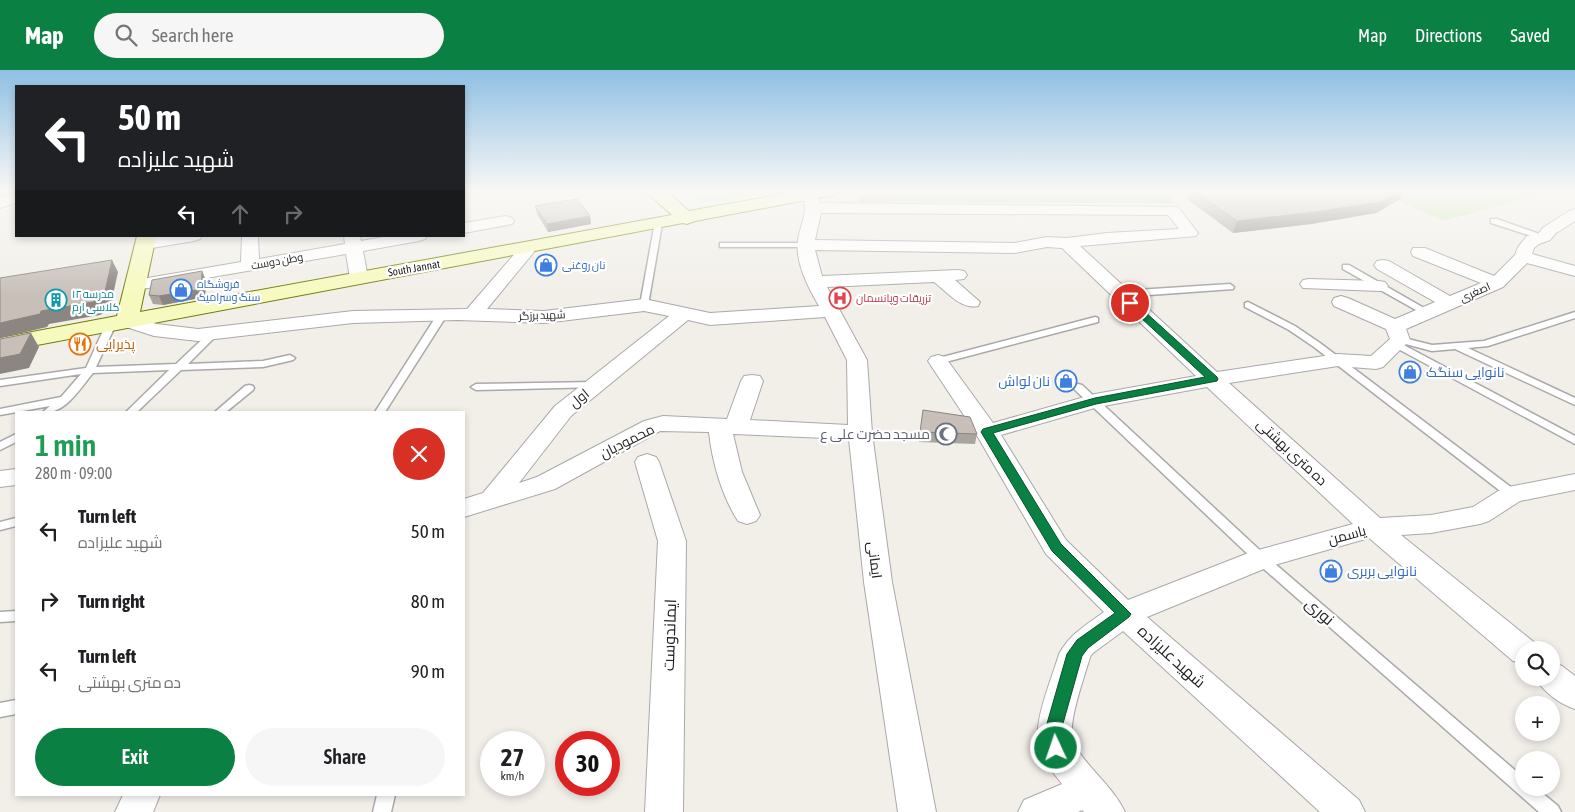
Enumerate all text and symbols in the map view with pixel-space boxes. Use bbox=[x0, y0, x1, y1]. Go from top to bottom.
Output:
search box bbox=[94, 13, 444, 58]
icon: search bbox=[112, 21, 140, 49]
text: Map bbox=[25, 22, 64, 49]
text: Search here bbox=[152, 24, 234, 46]
text: Map bbox=[1358, 25, 1387, 46]
text: Directions bbox=[1415, 25, 1482, 46]
text: Saved bbox=[1510, 25, 1550, 46]
text: 50 m bbox=[118, 97, 181, 137]
icon: left bbox=[35, 105, 100, 170]
text: شهید علیزاده bbox=[118, 146, 234, 172]
icon: left bbox=[173, 200, 201, 228]
icon: ahead bbox=[226, 200, 254, 228]
icon: right bbox=[279, 200, 307, 228]
street label: وطن دوست bbox=[250, 251, 304, 272]
shop icon: نان روغنی bbox=[534, 253, 558, 277]
street label: South Jannat bbox=[387, 258, 441, 278]
place label: نان روغنی bbox=[562, 259, 605, 272]
shop icon: فروشگاه سنگ وسرامیک bbox=[169, 278, 193, 302]
place label: فروشگاه سنگ وسرامیک bbox=[197, 278, 260, 304]
street label: اصغری bbox=[1458, 280, 1493, 305]
pin bbox=[1109, 282, 1151, 324]
hospital icon: تزریقات وپانسمان bbox=[828, 286, 852, 310]
building icon: مدرسه ۱۲ کلاسی ارم bbox=[44, 288, 68, 312]
place label: مدرسه ۱۲ کلاسی ارم bbox=[72, 288, 119, 315]
icon: arrive bbox=[1116, 289, 1144, 317]
place label: تزریقات وپانسمان bbox=[856, 292, 931, 305]
street label: شهید برزگر bbox=[517, 308, 566, 323]
restaurant icon: پذیرایی bbox=[68, 332, 92, 356]
place label: پذیرایی bbox=[96, 336, 135, 354]
shop icon: نانوایی سنگک bbox=[1398, 360, 1422, 384]
place label: نانوایی سنگک bbox=[1426, 364, 1505, 380]
shop icon: نان لواش bbox=[1054, 369, 1078, 393]
place label: نان لواش bbox=[998, 373, 1050, 389]
street label: اول bbox=[566, 385, 593, 412]
street label: ده متری بهشتی bbox=[1254, 415, 1330, 489]
street label: محمودیان bbox=[597, 420, 657, 462]
mosque icon: مسجد حضرت علی ع bbox=[934, 422, 958, 446]
place label: مسجد حضرت علی ع bbox=[820, 426, 930, 443]
text: 1 min bbox=[35, 428, 96, 462]
button: close bbox=[393, 428, 445, 480]
text: 280 m · 09:00 bbox=[35, 464, 112, 482]
text: Turn left bbox=[78, 505, 136, 527]
icon: left bbox=[35, 517, 63, 545]
text: 50 m bbox=[411, 520, 445, 542]
street label: یاسمن bbox=[1326, 522, 1368, 548]
text: شهید علیزاده bbox=[78, 533, 163, 551]
street label: ایمانی bbox=[865, 541, 885, 579]
shop icon: نانوایی بربری bbox=[1319, 559, 1343, 583]
place label: نانوایی بربری bbox=[1347, 563, 1417, 579]
icon: right bbox=[35, 587, 63, 615]
text: Turn right bbox=[78, 590, 145, 612]
text: 80 m bbox=[411, 590, 445, 612]
street label: نوری bbox=[1301, 594, 1338, 630]
street label: ایماندوست bbox=[659, 599, 680, 671]
street label: شهید علیزاده bbox=[1133, 621, 1209, 692]
map controls bbox=[1515, 641, 1560, 796]
button: search bbox=[1515, 641, 1560, 686]
text: Turn left bbox=[78, 645, 136, 667]
icon: left bbox=[35, 657, 63, 685]
text: 90 m bbox=[411, 660, 445, 682]
text: ده متری بهشتی bbox=[78, 673, 181, 691]
button: + bbox=[1515, 696, 1560, 741]
position arrow bbox=[1029, 721, 1081, 773]
button: Exit bbox=[35, 728, 235, 786]
button: Share bbox=[245, 728, 445, 786]
speed limit sign: 30 bbox=[555, 731, 620, 796]
text: 27 bbox=[501, 743, 524, 771]
button: − bbox=[1515, 751, 1560, 796]
text: km/h bbox=[501, 769, 524, 783]

